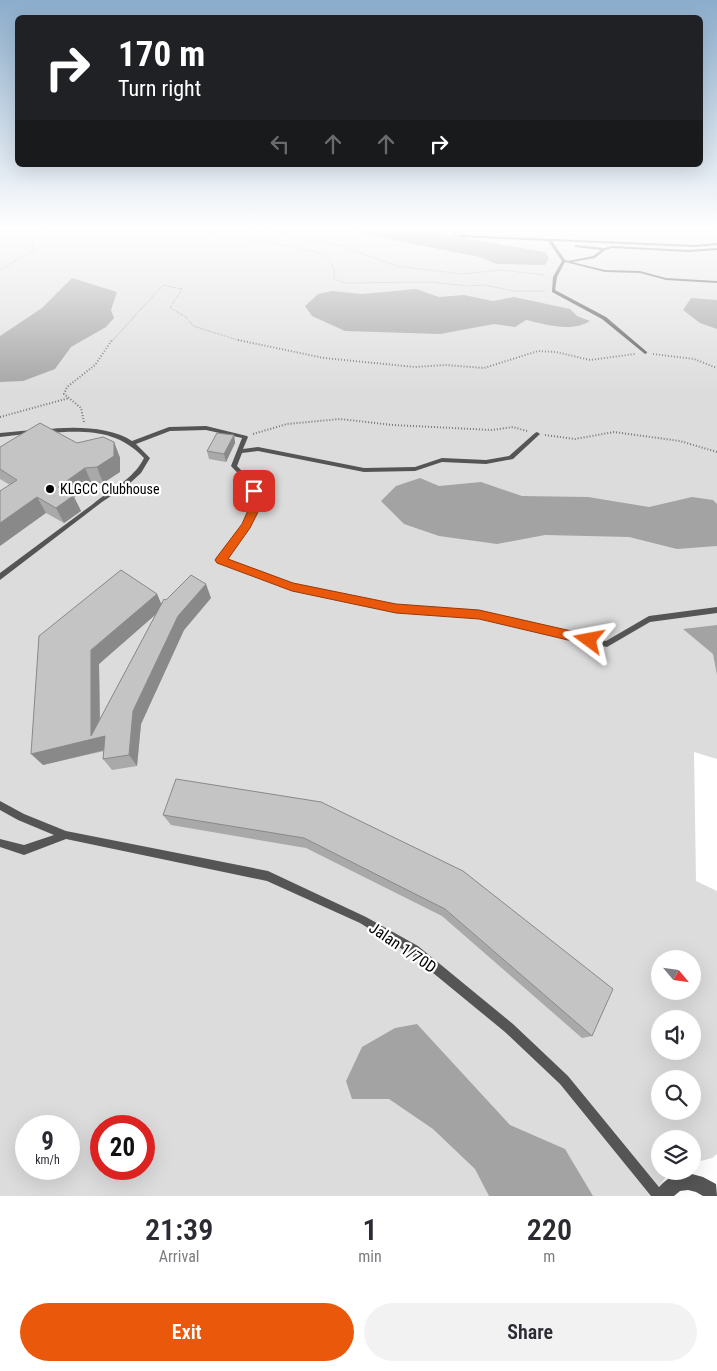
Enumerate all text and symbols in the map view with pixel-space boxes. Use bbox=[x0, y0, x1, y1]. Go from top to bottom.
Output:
text: 170 m bbox=[118, 34, 205, 75]
icon: right bbox=[35, 35, 100, 100]
text: Turn right bbox=[118, 76, 201, 101]
icon: left bbox=[266, 130, 294, 158]
icon: ahead bbox=[319, 130, 347, 158]
icon: ahead bbox=[372, 130, 400, 158]
icon: right bbox=[425, 130, 453, 158]
pin bbox=[233, 470, 275, 512]
icon: arrive bbox=[240, 477, 268, 505]
place label: KLGCC Clubhouse bbox=[60, 481, 160, 497]
marker: KLGCC Clubhouse bbox=[44, 483, 56, 495]
position arrow bbox=[562, 613, 614, 665]
street label: Jalan 1/70D bbox=[366, 918, 440, 977]
north arrow bbox=[651, 950, 701, 1000]
map controls bbox=[651, 950, 701, 1180]
button: sound bbox=[651, 1010, 701, 1060]
button: search bbox=[651, 1070, 701, 1120]
speed limit sign: 20 bbox=[90, 1115, 155, 1180]
text: 9 bbox=[41, 1127, 54, 1156]
button: layers bbox=[651, 1130, 701, 1180]
text: km/h bbox=[35, 1153, 60, 1167]
text: 21:39 bbox=[145, 1212, 213, 1247]
text: 1 bbox=[362, 1212, 378, 1247]
text: 220 bbox=[527, 1212, 572, 1247]
text: Arrival bbox=[159, 1247, 199, 1266]
text: min bbox=[358, 1247, 382, 1266]
text: m bbox=[543, 1247, 555, 1266]
button: Exit bbox=[20, 1303, 354, 1361]
button: Share bbox=[364, 1303, 697, 1361]

